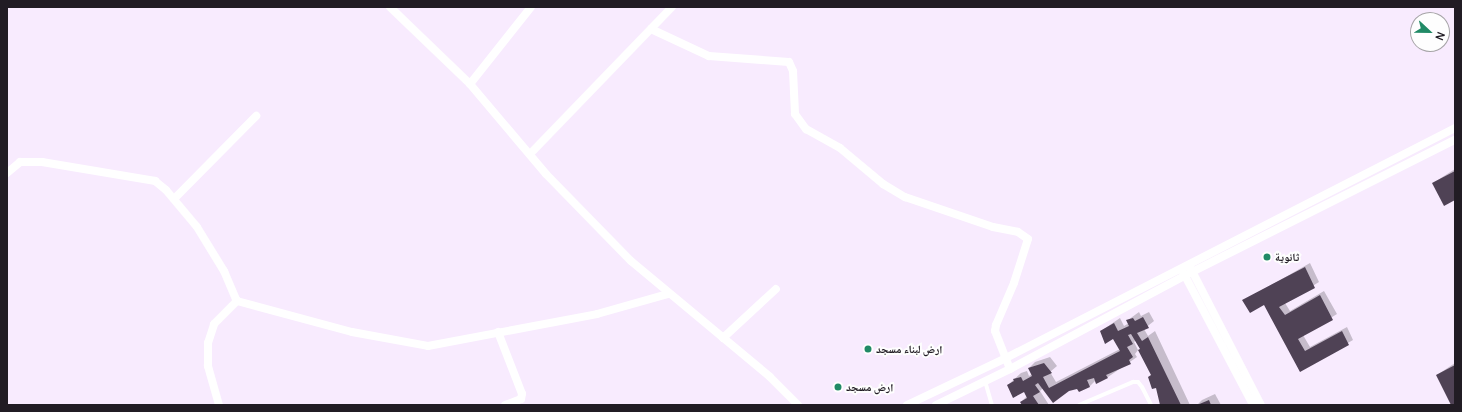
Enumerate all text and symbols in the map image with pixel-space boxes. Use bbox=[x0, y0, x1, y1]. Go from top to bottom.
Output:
north arrow bbox=[1410, 12, 1450, 52]
text: N bbox=[1432, 30, 1449, 43]
place label: ثانوية bbox=[1275, 250, 1299, 264]
marker: ثانوية bbox=[1262, 252, 1272, 262]
place label: ارض لبناء مسجد bbox=[876, 342, 942, 356]
marker: ارض لبناء مسجد bbox=[863, 344, 873, 354]
place label: ارض مسجد bbox=[846, 380, 893, 394]
marker: ارض مسجد bbox=[833, 382, 843, 392]

